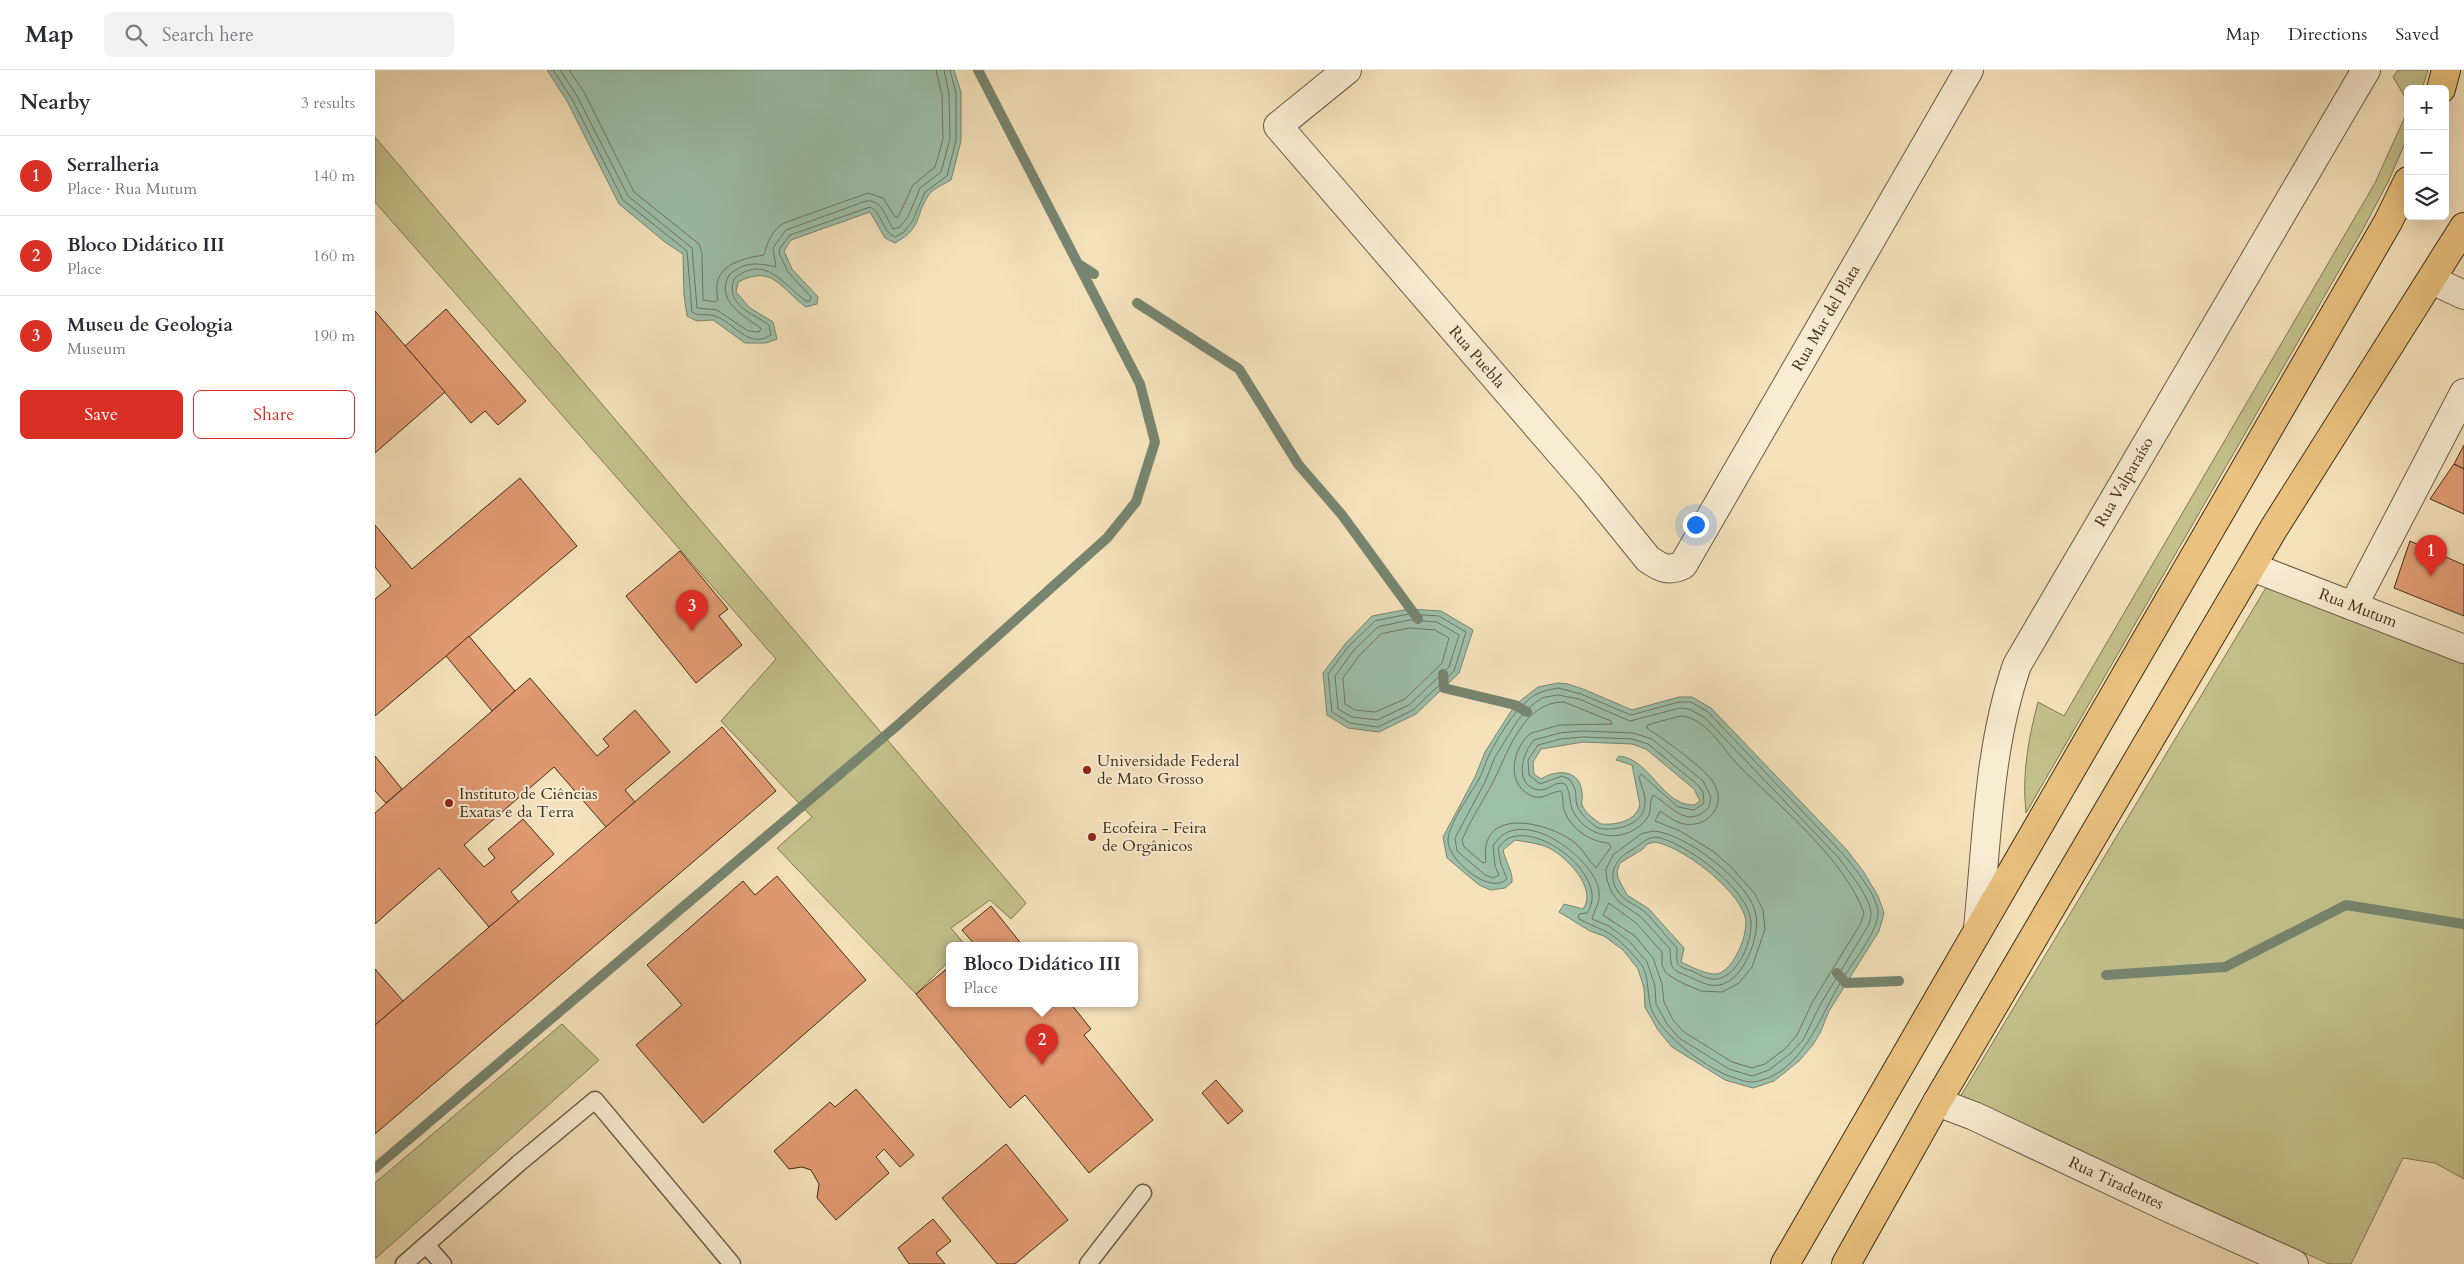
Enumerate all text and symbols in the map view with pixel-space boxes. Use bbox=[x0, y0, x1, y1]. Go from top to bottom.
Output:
search box bbox=[104, 12, 454, 57]
text: Map bbox=[25, 18, 74, 51]
icon: search bbox=[122, 21, 150, 49]
text: Search here bbox=[162, 22, 254, 48]
text: Map bbox=[2226, 22, 2260, 47]
text: Directions bbox=[2288, 22, 2367, 47]
text: Saved bbox=[2395, 22, 2439, 47]
map controls bbox=[2404, 85, 2449, 220]
button: + bbox=[2404, 85, 2449, 130]
text: Nearby bbox=[20, 88, 91, 117]
text: 3 results bbox=[301, 92, 355, 114]
button: − bbox=[2404, 130, 2449, 175]
text: Serralheria bbox=[67, 152, 160, 178]
text: 1 bbox=[32, 165, 40, 187]
text: 140 m bbox=[313, 165, 355, 187]
button: layers bbox=[2404, 175, 2449, 220]
text: Place · Rua Mutum bbox=[67, 178, 197, 200]
text: Bloco Didático III bbox=[67, 232, 225, 258]
text: 2 bbox=[32, 245, 40, 267]
text: 160 m bbox=[313, 245, 355, 267]
text: Place bbox=[67, 258, 102, 280]
street label: Rua Mar del Plata bbox=[1787, 261, 1866, 375]
text: Museu de Geologia bbox=[67, 312, 233, 338]
street label: Rua Puebla bbox=[1444, 321, 1510, 393]
text: 3 bbox=[32, 325, 40, 347]
text: 190 m bbox=[313, 325, 355, 347]
text: Museum bbox=[67, 338, 126, 360]
button: Save bbox=[20, 390, 183, 439]
button: Share bbox=[193, 390, 355, 439]
street label: Rua Valparaíso bbox=[2089, 433, 2159, 531]
your location bbox=[1683, 512, 1709, 538]
pin: 1 bbox=[2415, 535, 2447, 576]
street label: Rua Mutum bbox=[2316, 583, 2401, 633]
pin: 3 bbox=[676, 590, 708, 631]
place label: Universidade Federal de Mato Grosso bbox=[1097, 750, 1239, 790]
marker: Universidade Federal de Mato Grosso bbox=[1081, 764, 1093, 776]
place label: Instituto de Ciências Exatas e da Terra bbox=[459, 783, 598, 823]
marker: Instituto de Ciências Exatas e da Terra bbox=[443, 797, 455, 809]
place label: Ecofeira - Feira de Orgânicos bbox=[1102, 817, 1207, 857]
marker: Ecofeira - Feira de Orgânicos bbox=[1086, 831, 1098, 843]
popup bbox=[946, 942, 1138, 1007]
text: Bloco Didático III bbox=[963, 951, 1121, 977]
text: Place bbox=[963, 977, 998, 999]
pin: 2 bbox=[1026, 1024, 1058, 1065]
street label: Rua Tiradentes bbox=[2065, 1151, 2167, 1215]

